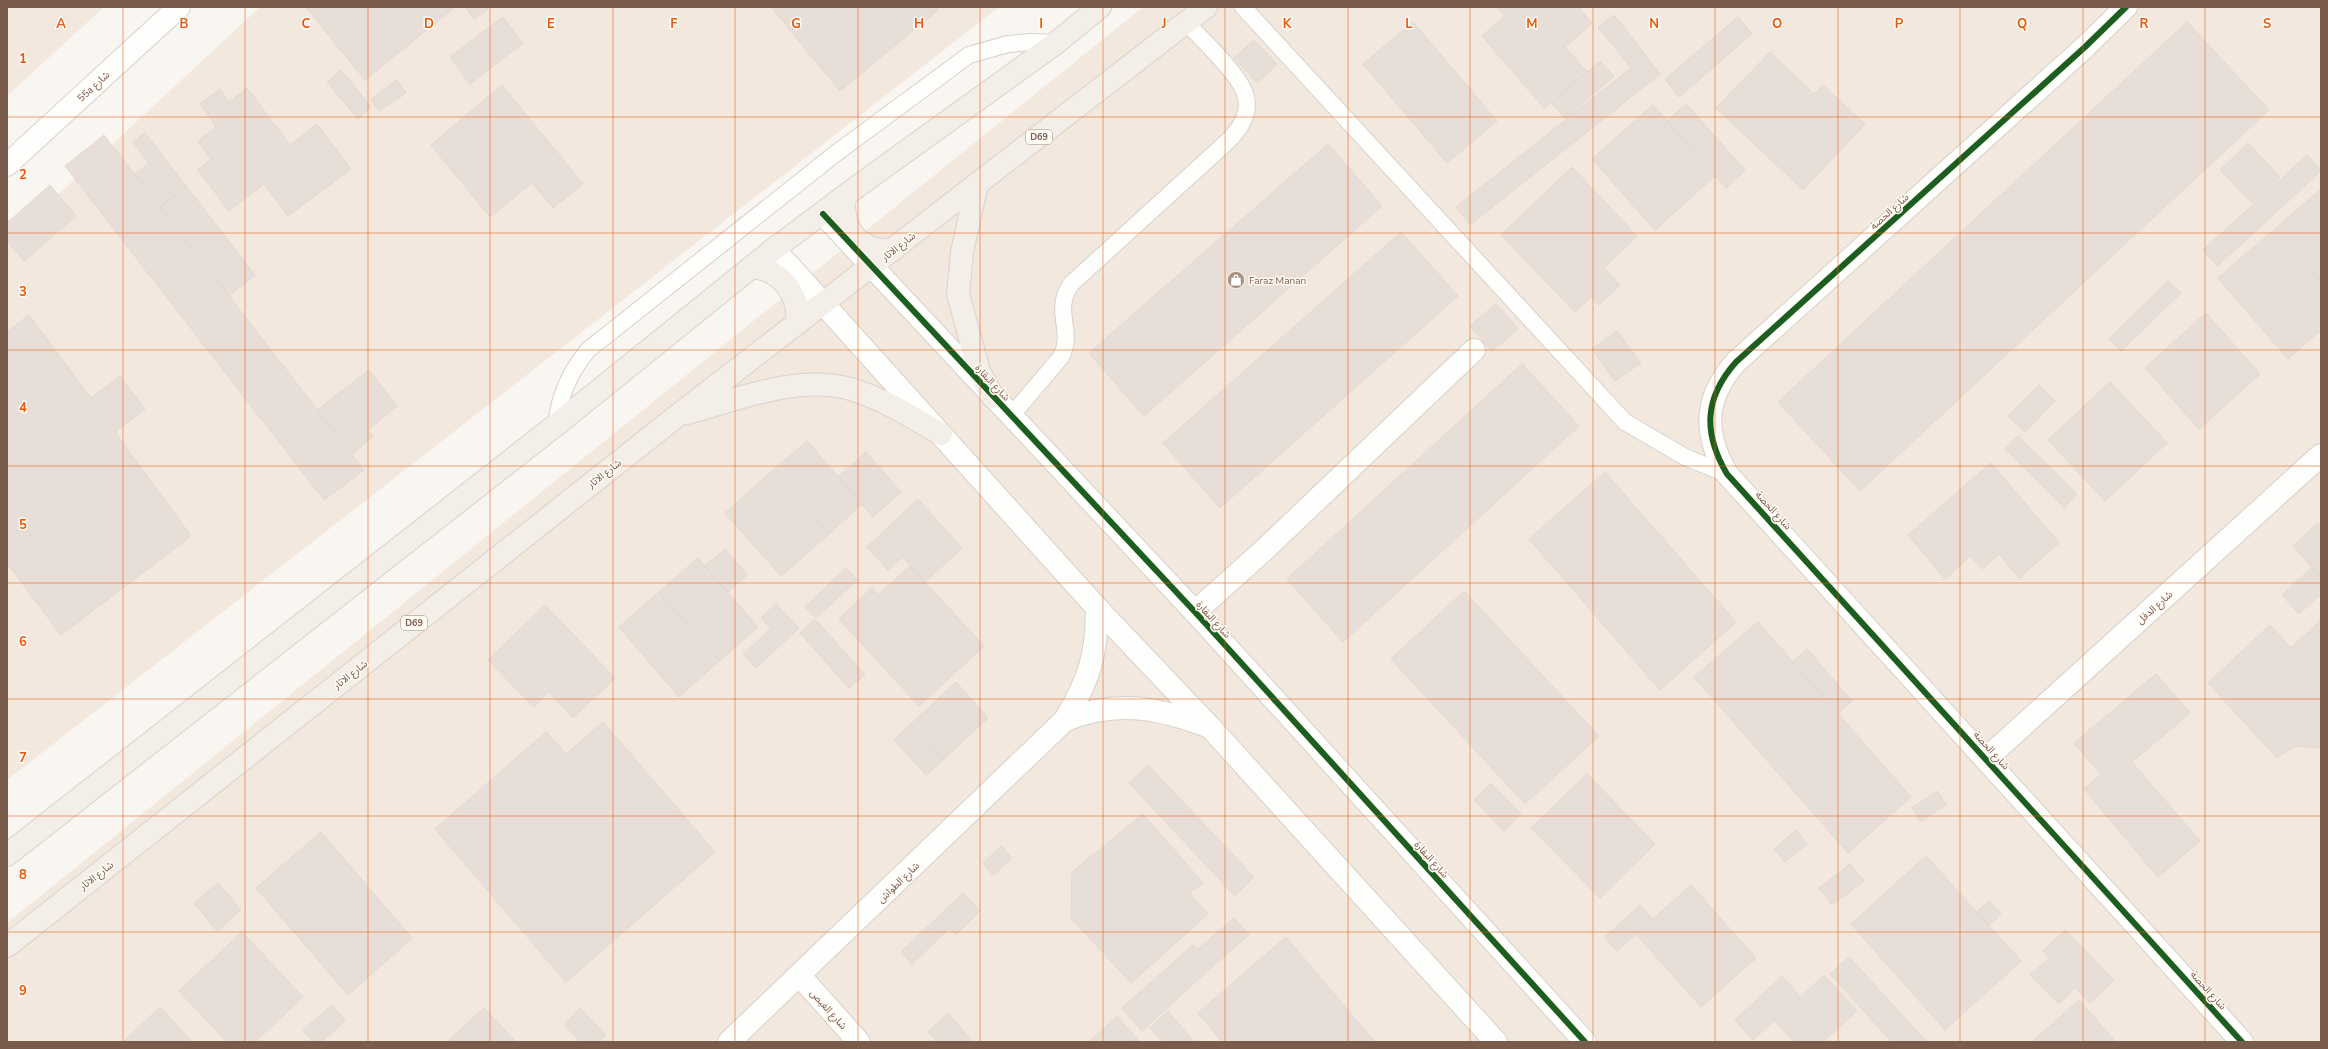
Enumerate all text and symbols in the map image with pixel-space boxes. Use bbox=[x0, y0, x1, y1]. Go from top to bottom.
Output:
text: A bbox=[56, 15, 66, 33]
text: B bbox=[180, 15, 189, 33]
text: C bbox=[302, 15, 311, 33]
text: D bbox=[424, 15, 434, 33]
text: E bbox=[547, 15, 555, 33]
text: F bbox=[670, 15, 678, 33]
text: G bbox=[791, 15, 801, 33]
text: H bbox=[914, 15, 924, 33]
text: I bbox=[1039, 15, 1043, 33]
text: J bbox=[1161, 15, 1166, 33]
text: K bbox=[1283, 15, 1292, 33]
text: L bbox=[1405, 15, 1413, 33]
text: M bbox=[1526, 15, 1538, 33]
text: N bbox=[1649, 15, 1659, 33]
text: O bbox=[1772, 15, 1782, 33]
text: P bbox=[1895, 15, 1904, 33]
text: Q bbox=[2017, 15, 2027, 33]
text: R bbox=[2140, 15, 2149, 33]
text: S bbox=[2263, 15, 2271, 33]
text: 1 bbox=[19, 50, 27, 68]
street label: 55a شارع bbox=[75, 68, 113, 105]
road number: D69 bbox=[1026, 130, 1052, 144]
text: 2 bbox=[19, 166, 27, 184]
street label: شارع الحصة bbox=[1867, 190, 1912, 233]
street label: شارع الاثار bbox=[878, 229, 919, 265]
shop icon: Faraz Manan bbox=[1226, 270, 1246, 290]
place label: Faraz Manan bbox=[1249, 274, 1306, 288]
text: 3 bbox=[19, 283, 27, 301]
street label: شارع البقارة bbox=[972, 361, 1013, 404]
text: 4 bbox=[19, 399, 27, 417]
street label: شارع الاثار bbox=[584, 456, 625, 492]
street label: شارع الحصة bbox=[1752, 488, 1795, 533]
text: 5 bbox=[19, 516, 27, 534]
street label: شارع الدقل bbox=[2134, 588, 2176, 628]
street label: شارع البقارة bbox=[1193, 598, 1234, 641]
road number: D69 bbox=[401, 616, 427, 630]
text: 6 bbox=[19, 633, 27, 651]
street label: شارع الاثار bbox=[330, 657, 371, 693]
street label: شارع الحصة bbox=[1970, 728, 2013, 773]
text: 7 bbox=[19, 749, 27, 767]
street label: شارع البقارة bbox=[1411, 838, 1452, 881]
street label: شارع الاثار bbox=[76, 858, 117, 894]
street label: شارع الطواش bbox=[875, 859, 923, 906]
text: 8 bbox=[19, 866, 27, 884]
street label: شارع الحصة bbox=[2187, 968, 2230, 1013]
text: 9 bbox=[19, 982, 27, 1000]
street label: شارع الغيص bbox=[806, 987, 850, 1033]

